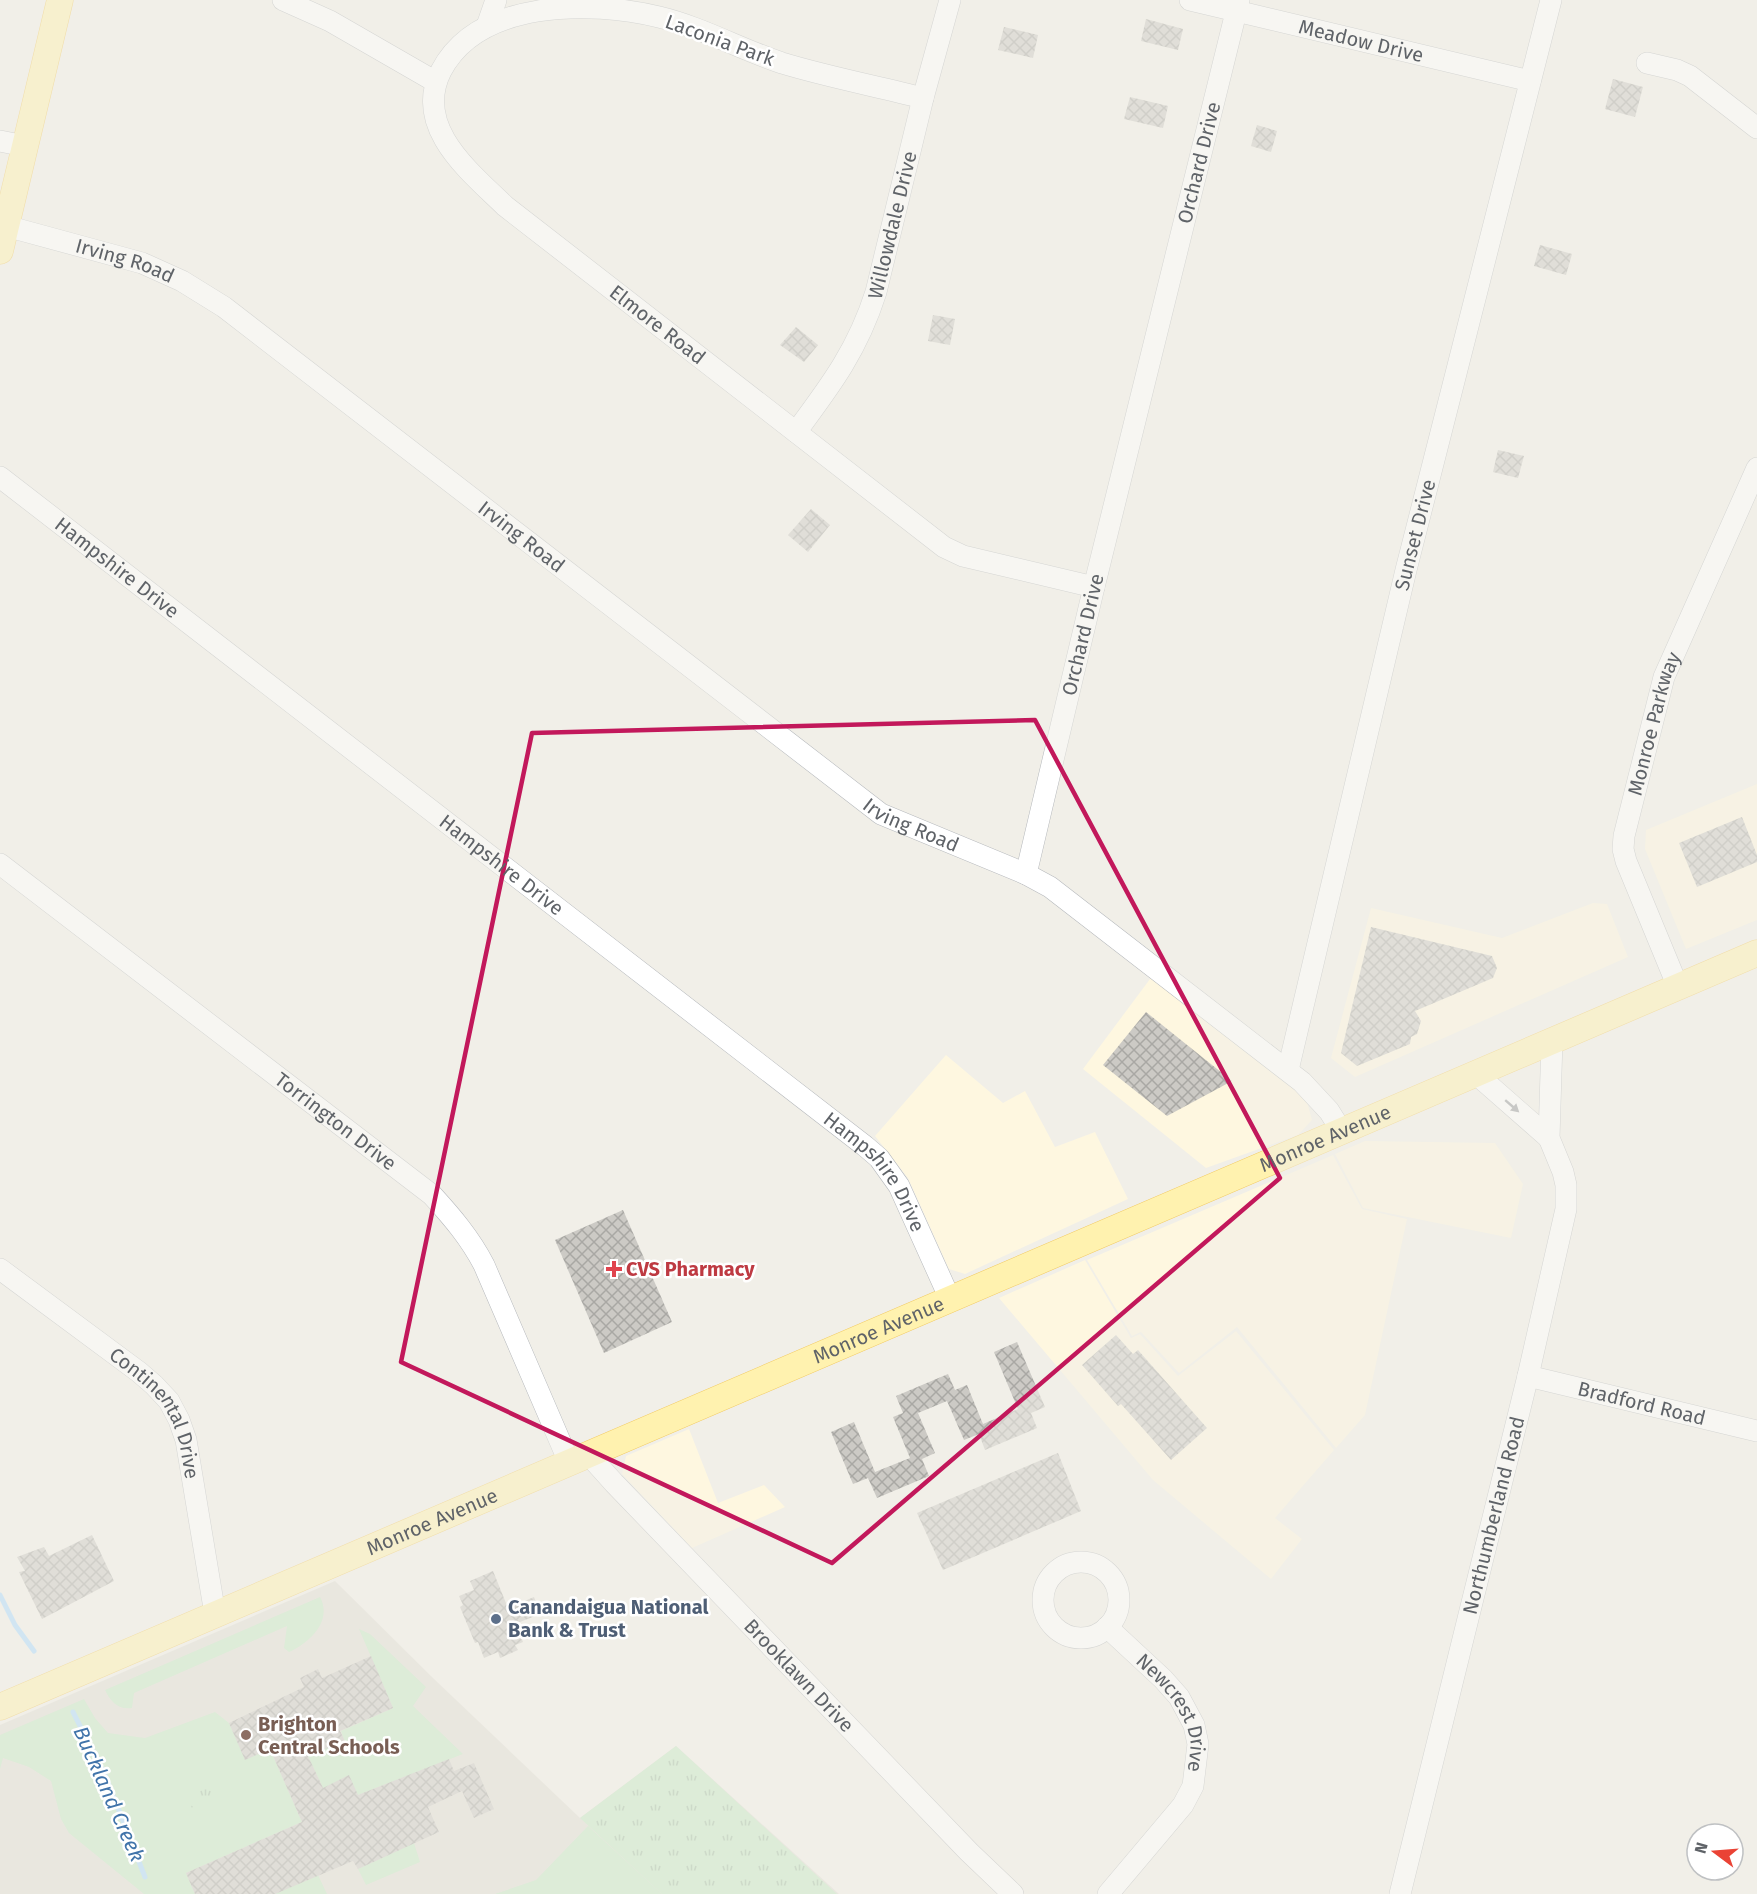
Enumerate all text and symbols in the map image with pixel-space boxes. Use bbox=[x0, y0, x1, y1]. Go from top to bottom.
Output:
street label: Laconia Park bbox=[662, 9, 779, 71]
street label: Meadow Drive bbox=[1296, 14, 1426, 67]
street label: Orchard Drive bbox=[1172, 99, 1225, 226]
street label: Willowdale Drive bbox=[863, 149, 922, 301]
street label: Irving Road bbox=[73, 233, 178, 288]
street label: Elmore Road bbox=[605, 280, 710, 369]
street label: Sunset Drive bbox=[1390, 477, 1441, 593]
street label: Irving Road bbox=[474, 496, 570, 577]
street label: Hampshire Drive bbox=[50, 512, 184, 623]
street label: Orchard Drive bbox=[1057, 571, 1109, 698]
street label: Monroe Parkway bbox=[1623, 648, 1686, 798]
street label: Irving Road bbox=[858, 793, 963, 857]
street label: Hampshire Drive bbox=[435, 809, 568, 920]
street label: Torrington Drive bbox=[270, 1067, 401, 1175]
one-way arrow bbox=[1504, 1099, 1519, 1112]
street label: Monroe Avenue bbox=[1256, 1100, 1394, 1177]
street label: Hampshire Drive bbox=[819, 1107, 930, 1236]
place label: CVS Pharmacy bbox=[626, 1257, 755, 1281]
marker: CVS Pharmacy bbox=[607, 1262, 621, 1276]
street label: Monroe Avenue bbox=[809, 1291, 948, 1369]
street label: Continental Drive bbox=[105, 1342, 204, 1481]
street label: Bradford Road bbox=[1575, 1376, 1708, 1430]
street label: Northumberland Road bbox=[1458, 1414, 1530, 1617]
street label: Monroe Avenue bbox=[363, 1483, 501, 1560]
place label: Canandaigua National Bank & Trust bbox=[508, 1595, 708, 1642]
marker: Canandaigua National Bank & Trust bbox=[489, 1612, 503, 1626]
street label: Brooklawn Drive bbox=[739, 1614, 859, 1737]
street label: Newcrest Drive bbox=[1131, 1648, 1210, 1773]
place label: Brighton Central Schools bbox=[258, 1712, 400, 1759]
water label: Buckland Creek bbox=[67, 1722, 151, 1866]
marker: Brighton Central Schools bbox=[239, 1728, 253, 1742]
north arrow bbox=[1685, 1822, 1745, 1882]
text: N bbox=[1690, 1840, 1712, 1856]

